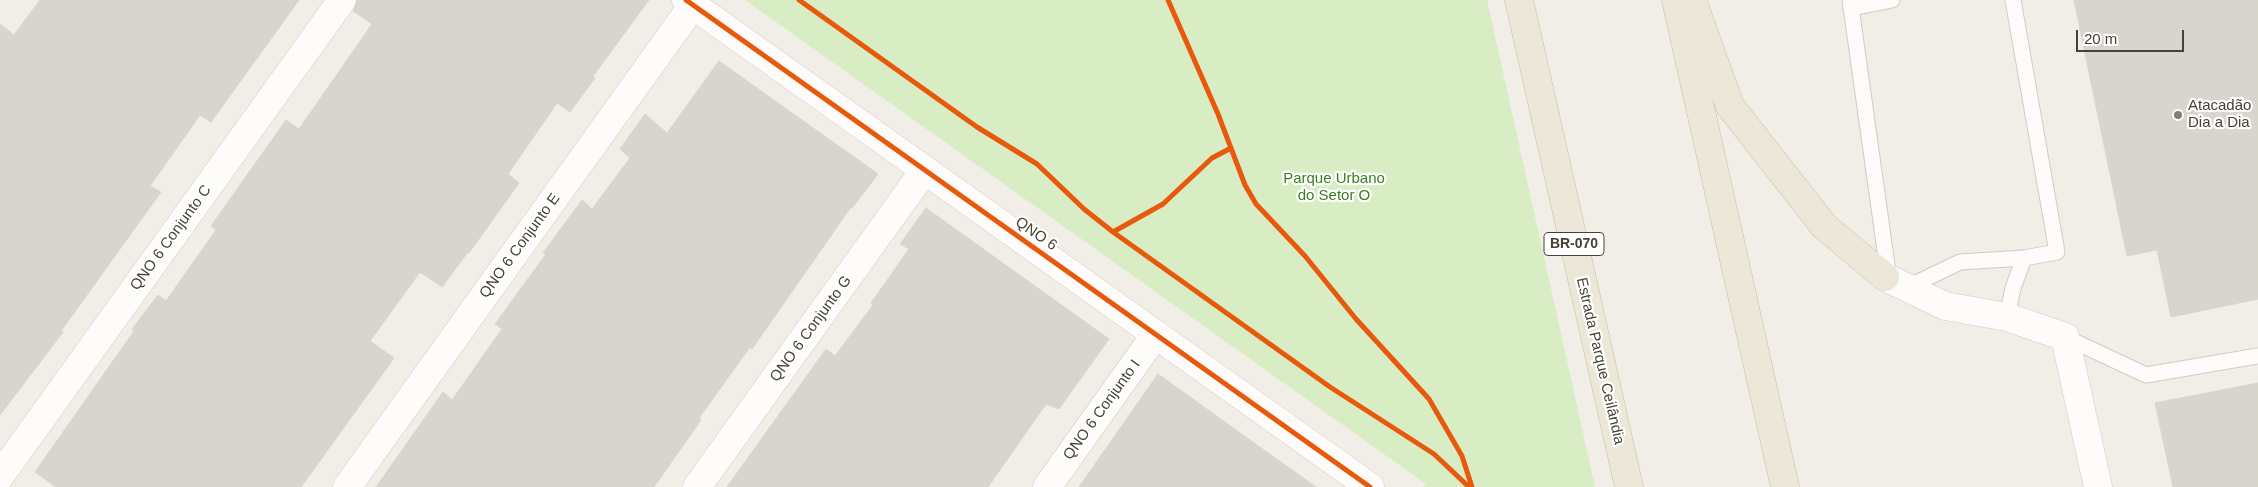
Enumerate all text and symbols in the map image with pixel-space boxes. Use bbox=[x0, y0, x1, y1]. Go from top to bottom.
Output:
scale bar bbox=[2078, 20, 2186, 52]
text: 20 m bbox=[2084, 30, 2117, 47]
place label: Atacadão Dia a Dia bbox=[2188, 97, 2251, 132]
marker: Atacadão Dia a Dia bbox=[2172, 109, 2184, 121]
park label: Parque Urbano do Setor O bbox=[1283, 170, 1385, 205]
street label: QNO 6 Conjunto C bbox=[127, 182, 215, 294]
street label: QNO 6 Conjunto E bbox=[476, 190, 564, 302]
street label: QNO 6 bbox=[1012, 213, 1060, 255]
road number: BR-070 bbox=[1544, 232, 1604, 255]
street label: QNO 6 Conjunto G bbox=[766, 272, 856, 386]
street label: Estrada Parque Ceilândia bbox=[1572, 276, 1628, 446]
street label: QNO 6 Conjunto I bbox=[1060, 356, 1144, 464]

